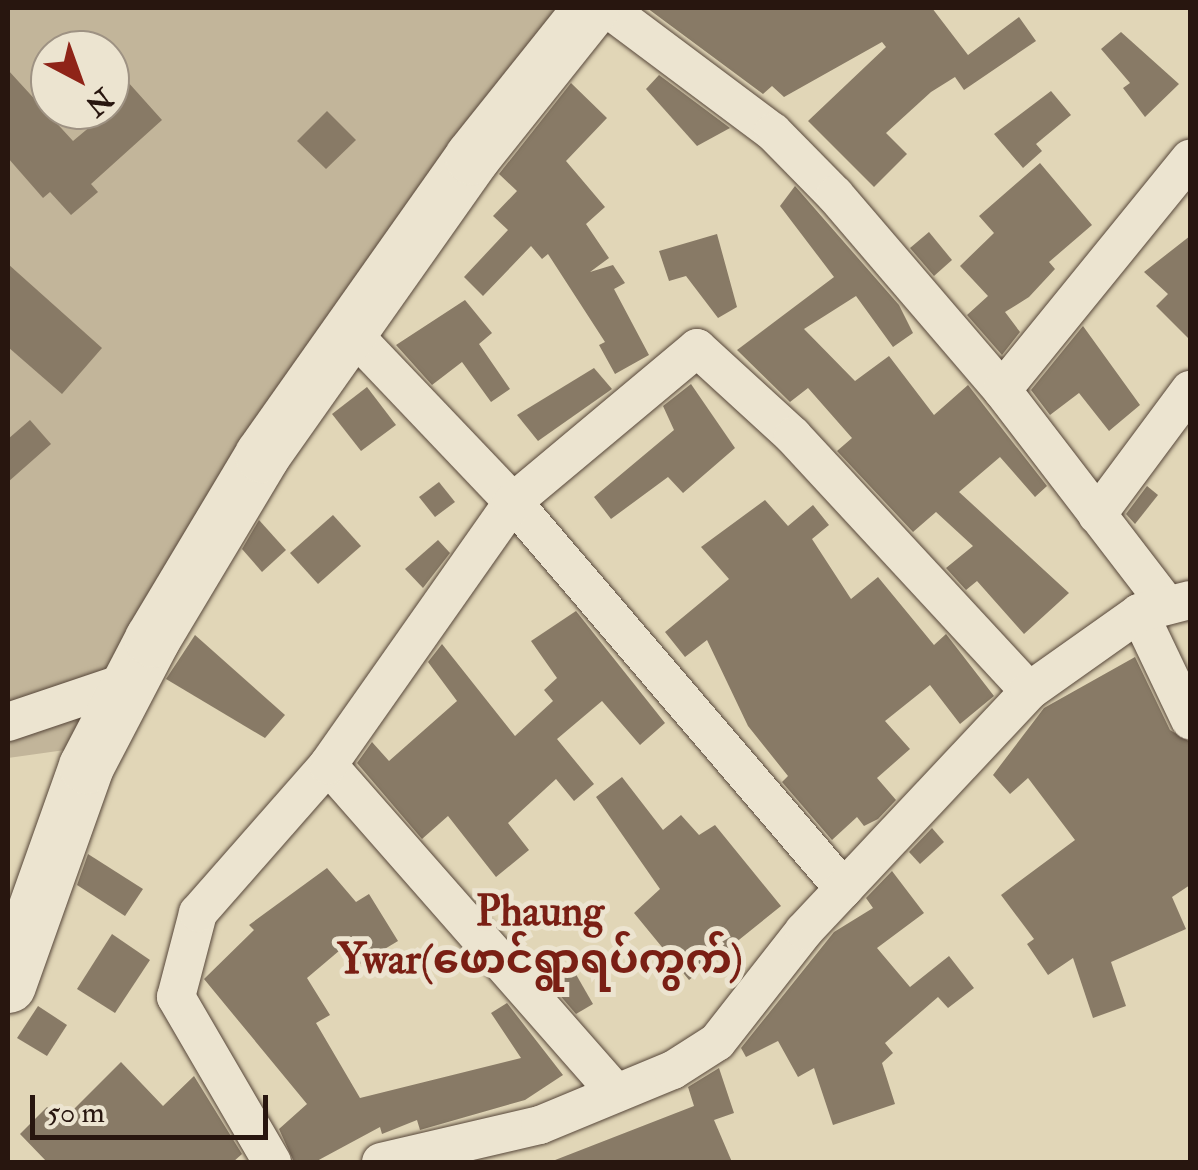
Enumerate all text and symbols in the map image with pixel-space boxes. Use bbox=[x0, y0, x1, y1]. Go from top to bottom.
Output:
north arrow bbox=[30, 30, 130, 130]
text: N bbox=[78, 80, 120, 123]
district label: Phaung Ywar(ဖောင်ရွာရပ်ကွက်) bbox=[337, 887, 743, 986]
scale bar bbox=[35, 1075, 272, 1137]
text: 50 m bbox=[47, 1094, 105, 1131]

